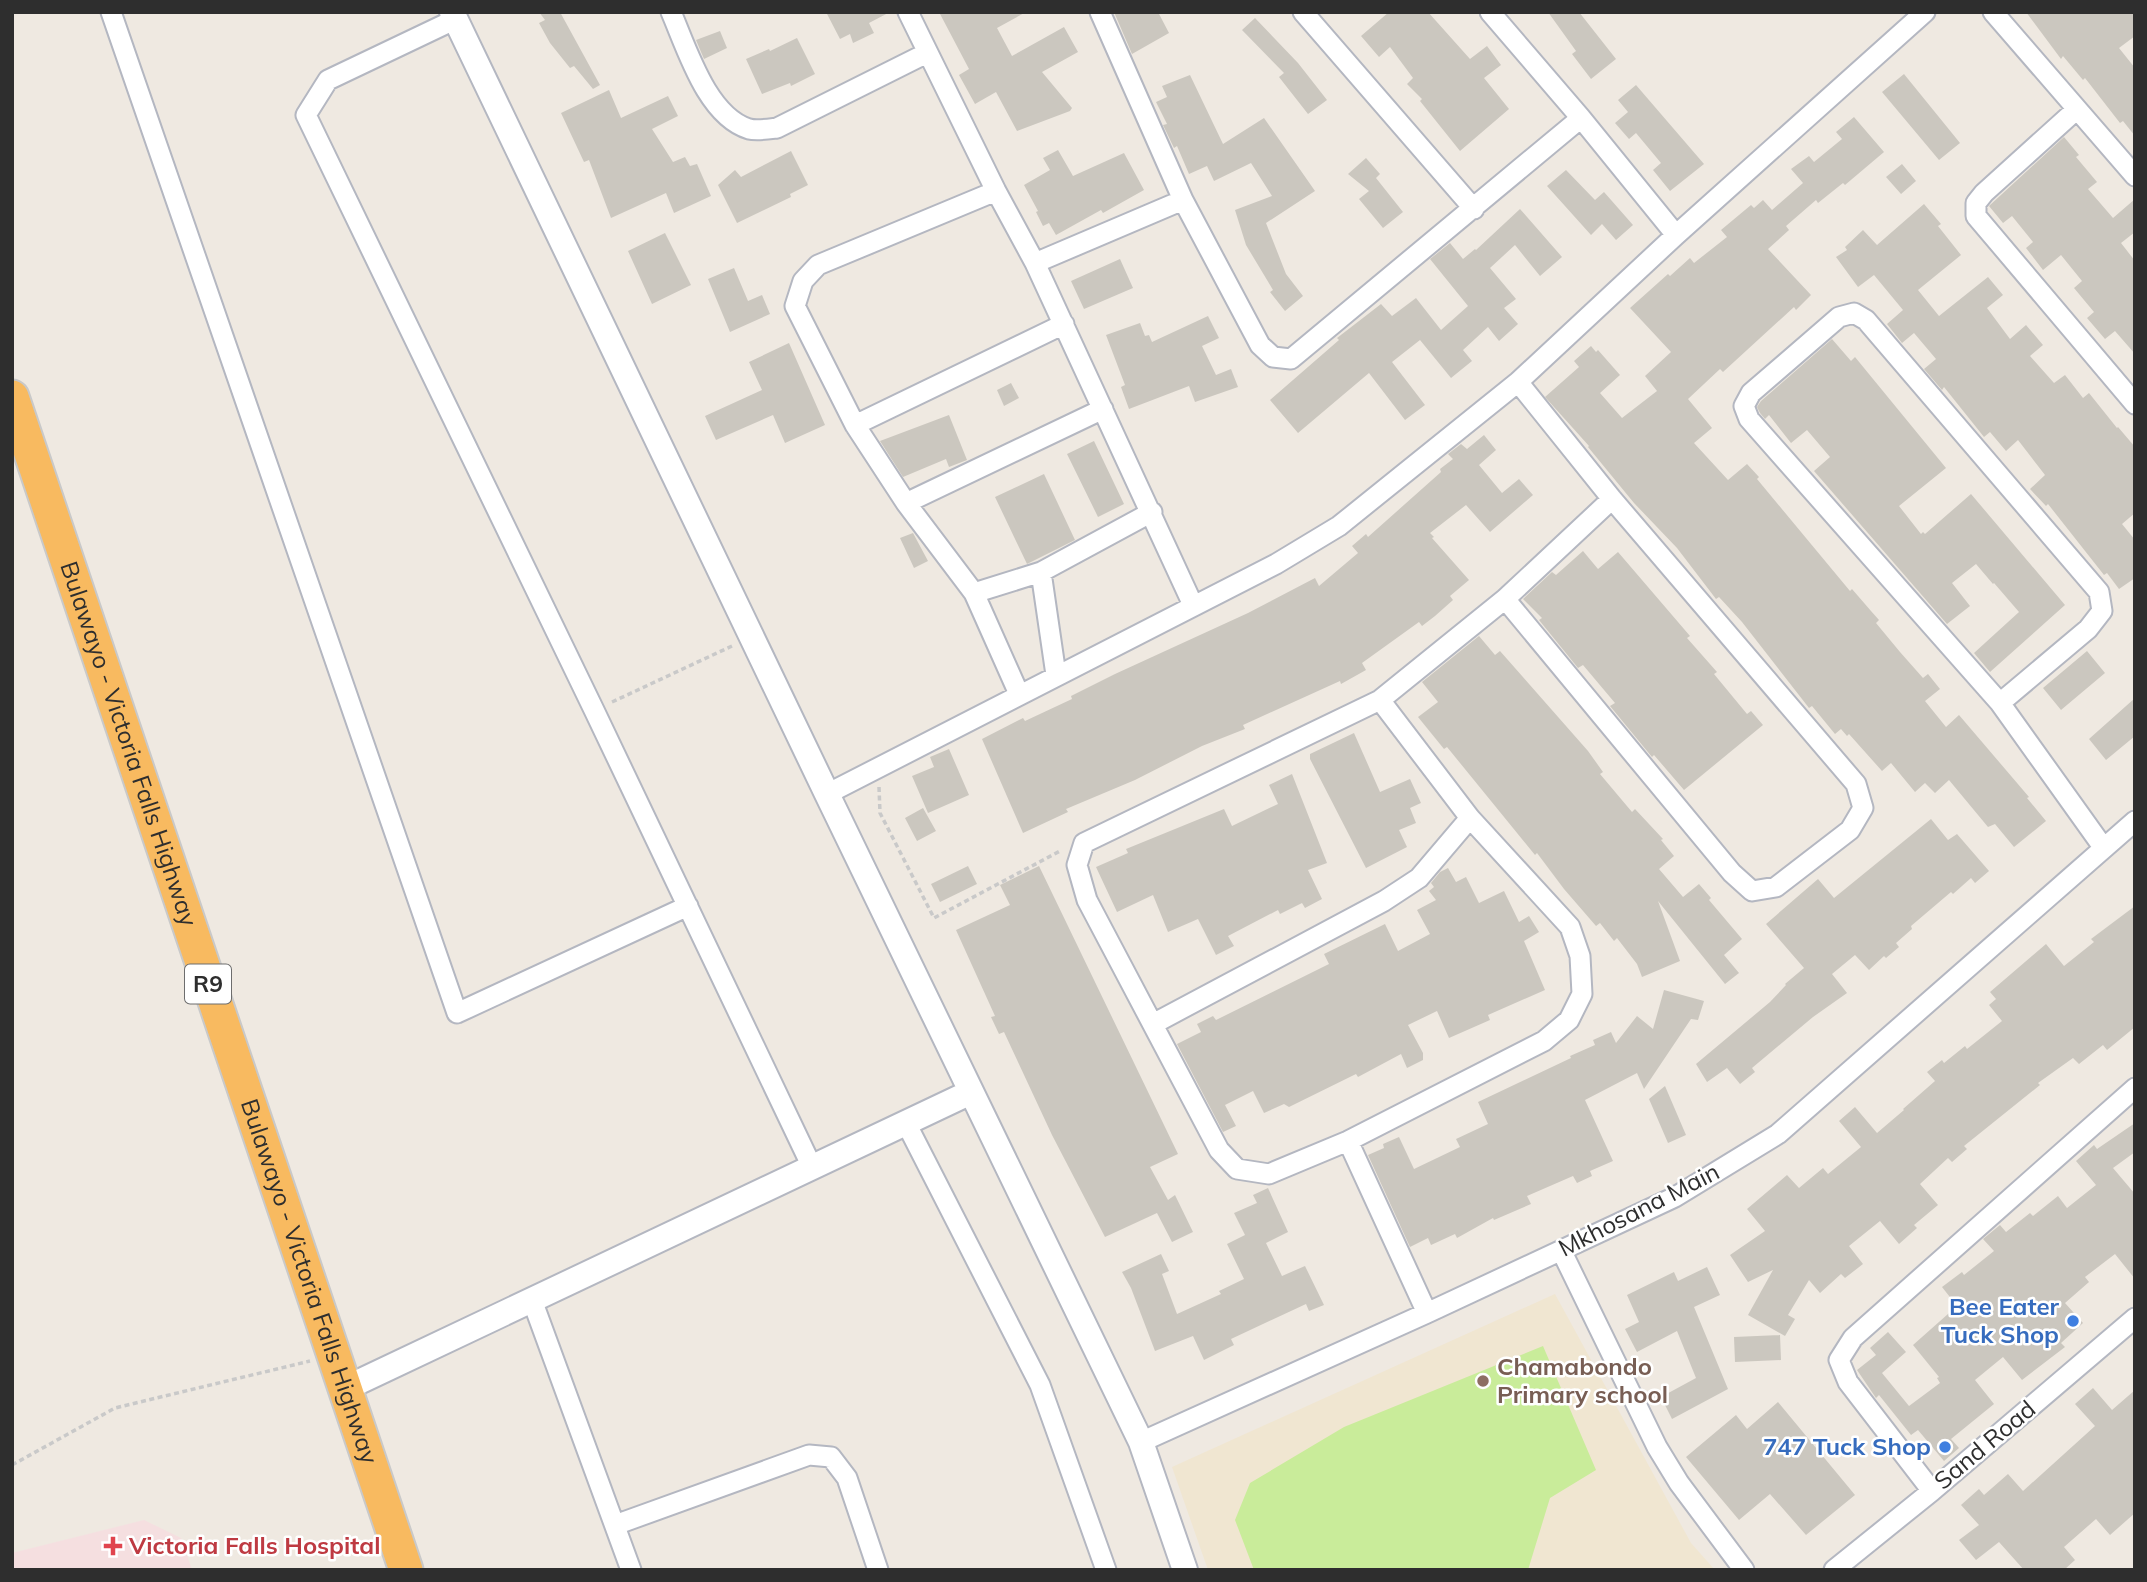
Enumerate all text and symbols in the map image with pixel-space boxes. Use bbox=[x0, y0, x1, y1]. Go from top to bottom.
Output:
street label: Bulawayo - Victoria Falls Highway bbox=[54, 557, 205, 930]
road number: R9 bbox=[185, 965, 231, 1004]
street label: Bulawayo - Victoria Falls Highway bbox=[235, 1095, 385, 1468]
street label: Mkhosana Main bbox=[1553, 1156, 1724, 1263]
place label: Bee Eater Tuck Shop bbox=[1941, 1291, 2060, 1349]
marker: Bee Eater Tuck Shop bbox=[2065, 1313, 2081, 1329]
place label: Chamabondo Primary school bbox=[1497, 1351, 1668, 1409]
marker: Chamabondo Primary school bbox=[1475, 1373, 1491, 1389]
street label: Sand Road bbox=[1928, 1393, 2041, 1495]
place label: 747 Tuck Shop bbox=[1763, 1431, 1931, 1461]
marker: 747 Tuck Shop bbox=[1937, 1439, 1953, 1455]
place label: Victoria Falls Hospital bbox=[128, 1530, 381, 1560]
marker: Victoria Falls Hospital bbox=[103, 1536, 123, 1556]

